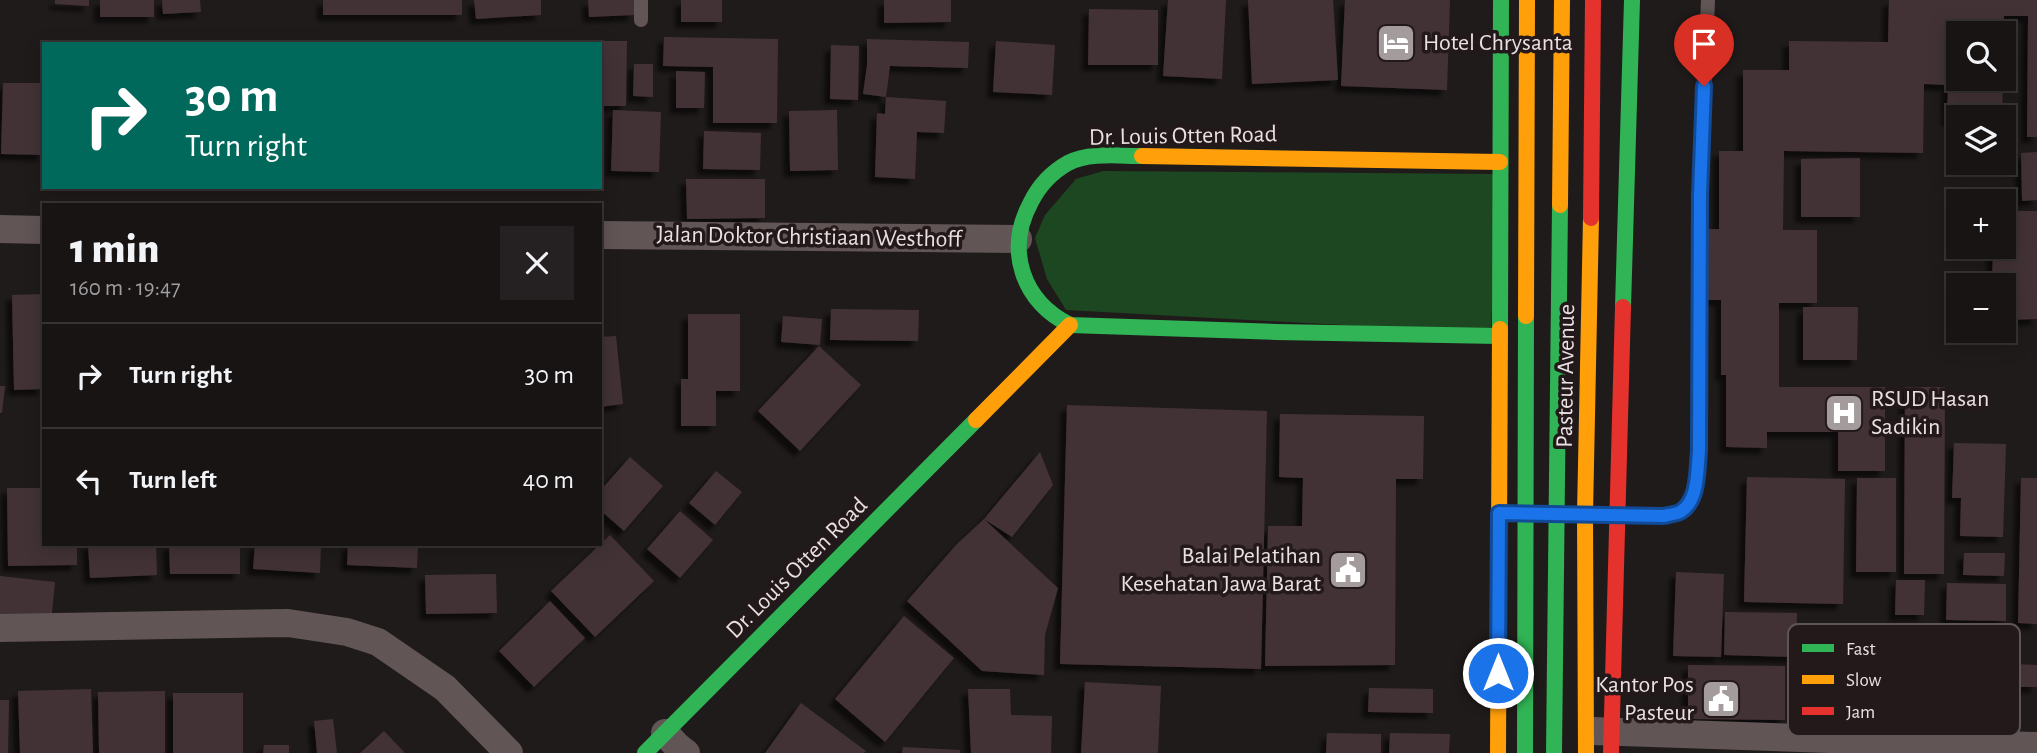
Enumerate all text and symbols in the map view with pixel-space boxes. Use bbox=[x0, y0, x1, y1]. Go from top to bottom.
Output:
pin bbox=[1674, 14, 1734, 86]
map controls bbox=[1946, 21, 2016, 343]
button: search bbox=[1946, 21, 2016, 91]
hotel icon: Hotel Chrysanta bbox=[1375, 22, 1417, 64]
icon: arrive bbox=[1685, 25, 1723, 63]
place label: Hotel Chrysanta bbox=[1423, 31, 1573, 55]
icon: right bbox=[70, 70, 161, 161]
text: 30 m bbox=[185, 72, 279, 121]
button: layers bbox=[1946, 105, 2016, 175]
street label: Dr. Louis Otten Road bbox=[1089, 122, 1277, 150]
text: Turn right bbox=[185, 130, 307, 162]
button: + bbox=[1946, 189, 2016, 259]
street label: Jalan Doktor Christiaan Westhoff bbox=[656, 222, 963, 252]
button: close bbox=[500, 226, 574, 300]
text: 1 min bbox=[70, 228, 159, 270]
button: − bbox=[1946, 273, 2016, 343]
text: 160 m · 19:47 bbox=[70, 277, 181, 300]
street label: Pasteur Avenue bbox=[1553, 304, 1579, 448]
icon: right bbox=[70, 357, 108, 395]
text: Turn right bbox=[129, 362, 232, 388]
text: 30 m bbox=[524, 362, 574, 388]
place label: RSUD Hasan Sadikin bbox=[1871, 387, 1989, 439]
hospital icon: RSUD Hasan Sadikin bbox=[1823, 392, 1865, 434]
icon: left bbox=[70, 462, 108, 500]
text: Turn left bbox=[129, 467, 217, 493]
text: 40 m bbox=[523, 467, 574, 493]
street label: Dr. Louis Otten Road bbox=[722, 493, 872, 643]
place label: Balai Pelatihan Kesehatan Jawa Barat bbox=[1120, 544, 1321, 596]
public building icon: Balai Pelatihan Kesehatan Jawa Barat bbox=[1327, 549, 1369, 591]
legend bbox=[1788, 624, 2020, 736]
position arrow bbox=[1461, 636, 1535, 710]
text: Fast bbox=[1846, 640, 1876, 659]
text: Slow bbox=[1846, 671, 1882, 690]
place label: Kantor Pos Pasteur bbox=[1595, 673, 1694, 725]
public building icon: Kantor Pos Pasteur bbox=[1700, 678, 1742, 720]
text: Jam bbox=[1846, 703, 1875, 722]

